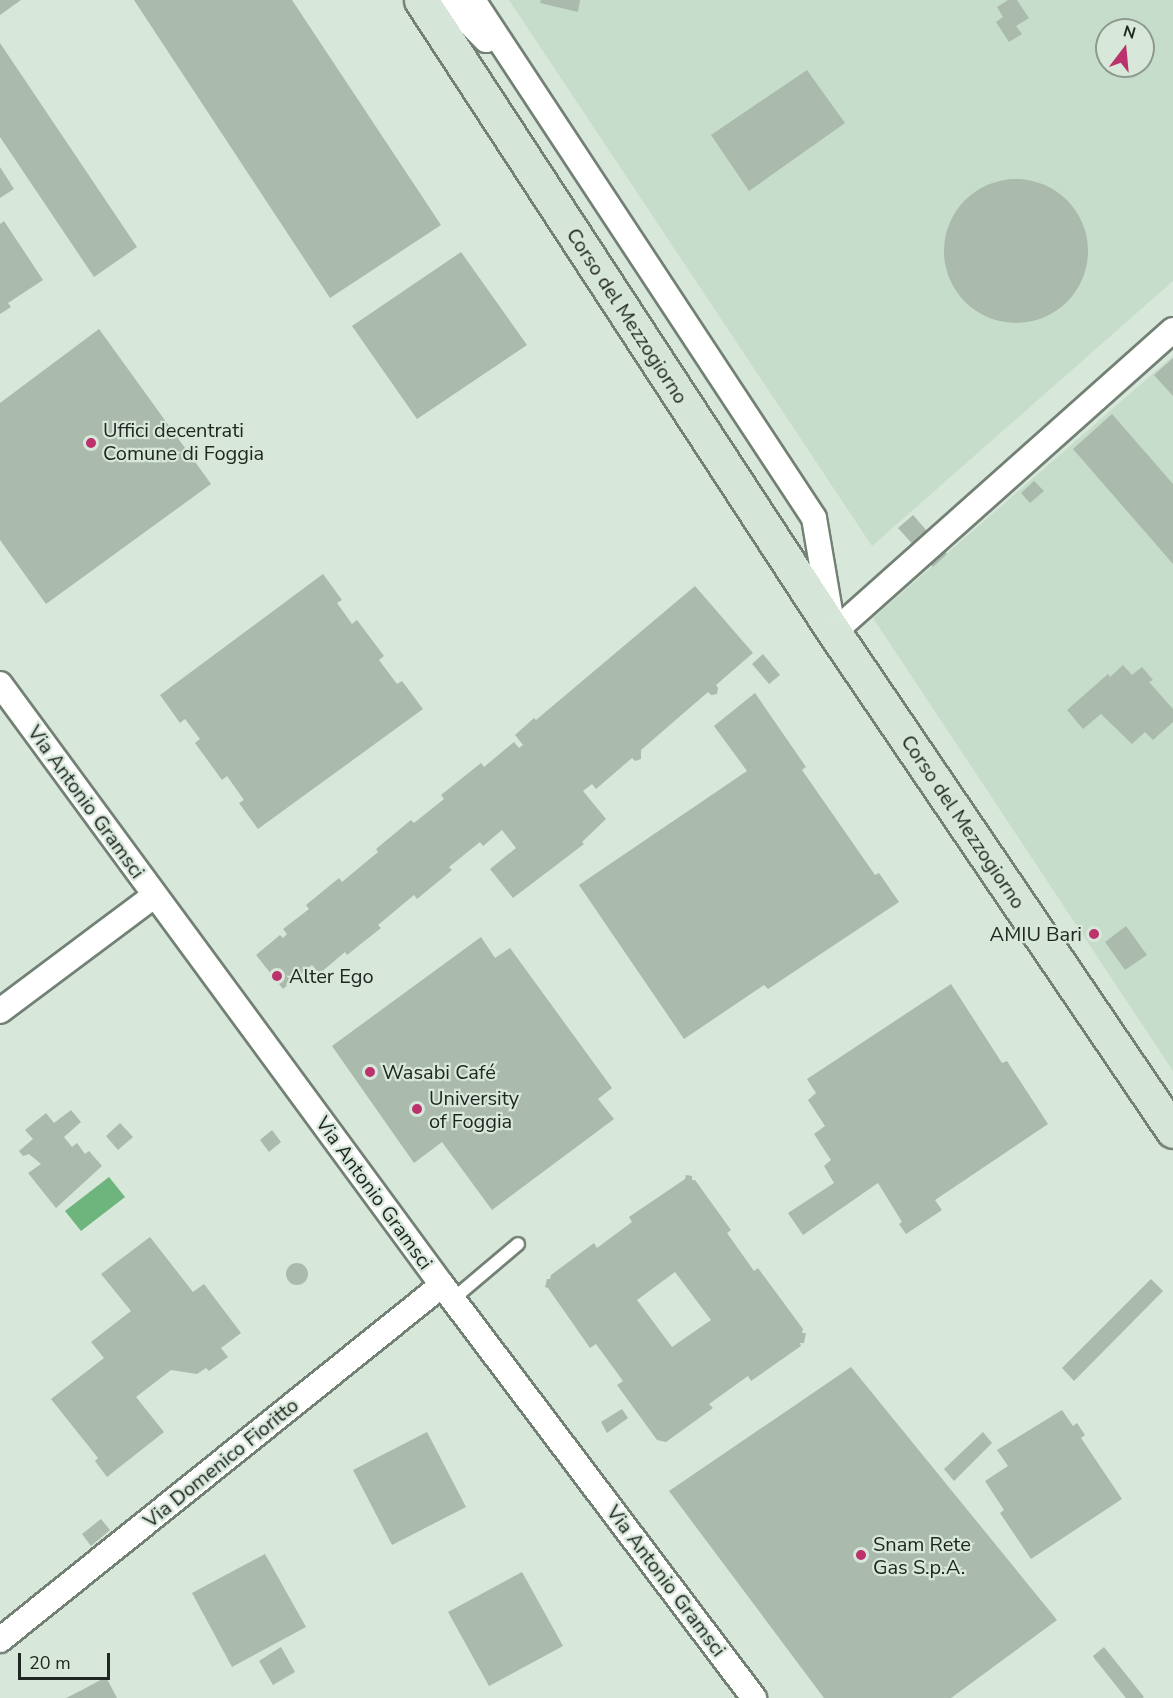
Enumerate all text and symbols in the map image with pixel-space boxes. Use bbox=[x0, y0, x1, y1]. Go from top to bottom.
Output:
north arrow bbox=[1095, 18, 1155, 78]
text: N bbox=[1121, 20, 1138, 45]
street label: Corso del Mezzogiorno bbox=[561, 224, 693, 408]
place label: Uffici decentrati Comune di Foggia bbox=[103, 419, 264, 466]
marker: Uffici decentrati Comune di Foggia bbox=[84, 436, 98, 450]
street label: Via Antonio Gramsci bbox=[22, 721, 150, 883]
street label: Corso del Mezzogiorno bbox=[896, 731, 1030, 913]
place label: AMIU Bari bbox=[990, 922, 1082, 946]
marker: AMIU Bari bbox=[1087, 927, 1101, 941]
place label: Alter Ego bbox=[289, 964, 374, 988]
marker: Alter Ego bbox=[270, 969, 284, 983]
place label: Wasabi Café bbox=[382, 1060, 496, 1084]
marker: Wasabi Café bbox=[363, 1065, 377, 1079]
place label: University of Foggia bbox=[429, 1086, 519, 1133]
marker: University of Foggia bbox=[410, 1102, 424, 1116]
street label: Via Antonio Gramsci bbox=[310, 1112, 438, 1274]
street label: Via Domenico Fioritto bbox=[139, 1393, 303, 1533]
street label: Via Antonio Gramsci bbox=[601, 1501, 731, 1661]
place label: Snam Rete Gas S.p.A. bbox=[873, 1532, 971, 1579]
marker: Snam Rete Gas S.p.A. bbox=[854, 1548, 868, 1562]
scale bar bbox=[21, 1641, 112, 1679]
text: 20 m bbox=[29, 1651, 71, 1675]

